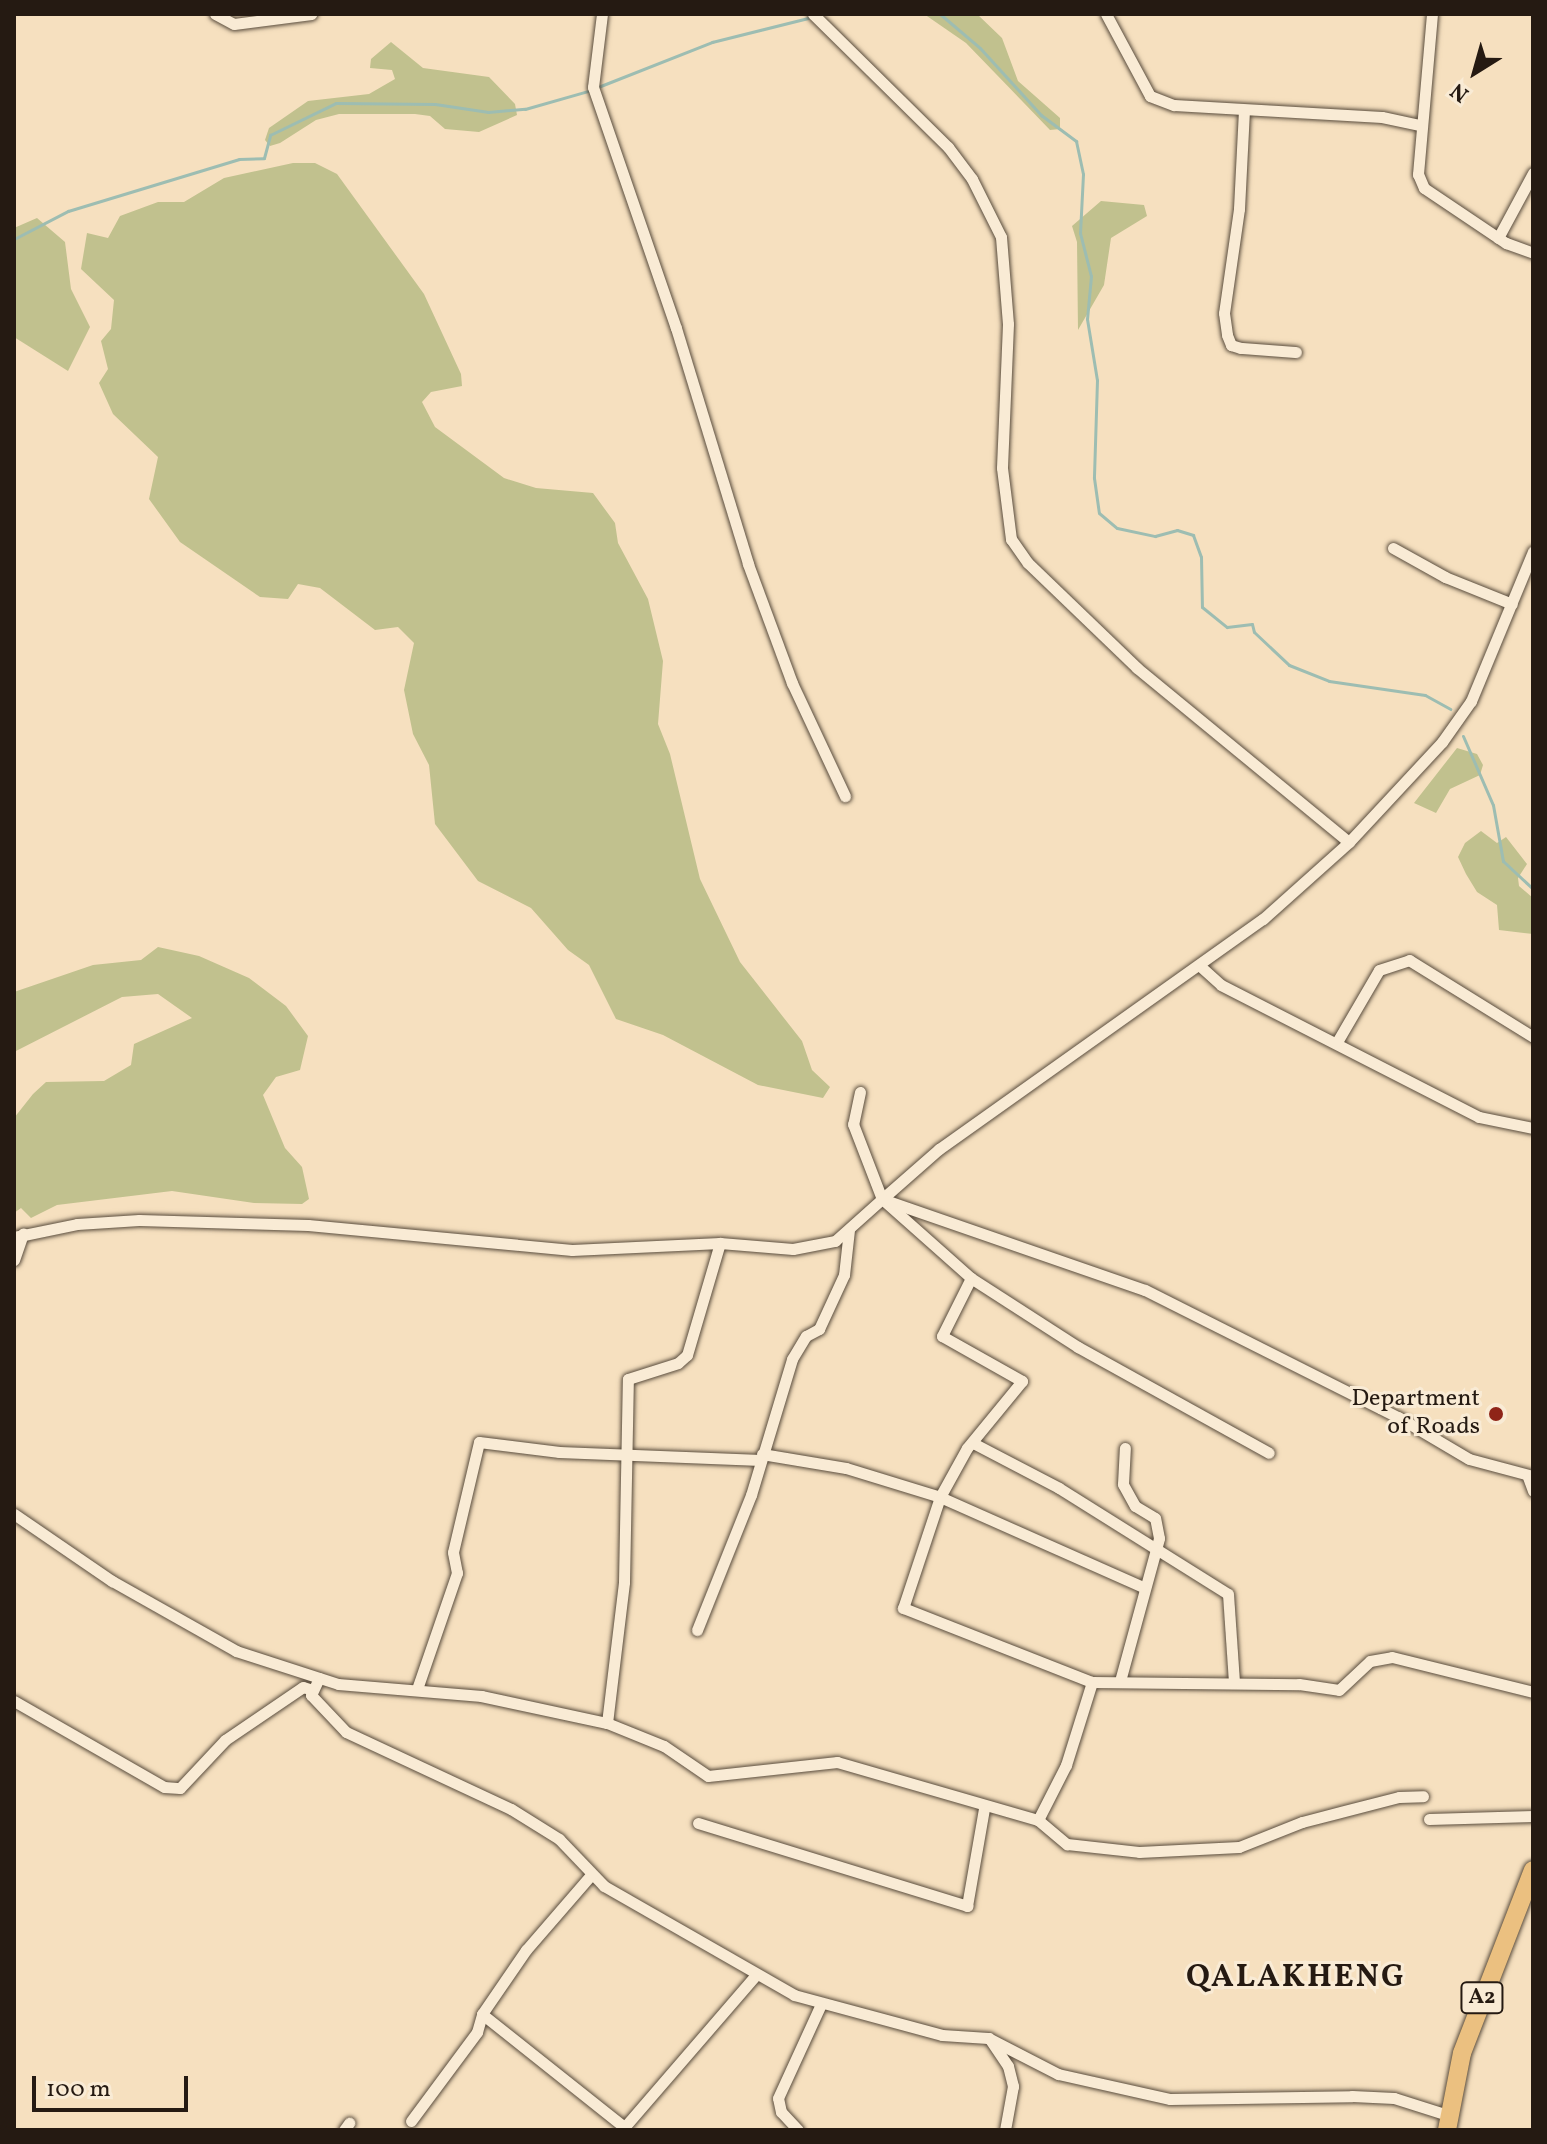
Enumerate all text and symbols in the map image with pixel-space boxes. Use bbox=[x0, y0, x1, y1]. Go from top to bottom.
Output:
north arrow bbox=[1435, 32, 1515, 112]
text: N bbox=[1445, 74, 1476, 109]
place label: Department of Roads bbox=[1352, 1386, 1480, 1442]
marker: Department of Roads bbox=[1487, 1405, 1505, 1423]
district label: QALAKHENG bbox=[1186, 1959, 1406, 1997]
road number: A2 bbox=[1460, 1980, 1504, 2016]
scale bar bbox=[36, 2060, 192, 2110]
text: 100 m bbox=[46, 2073, 111, 2107]

